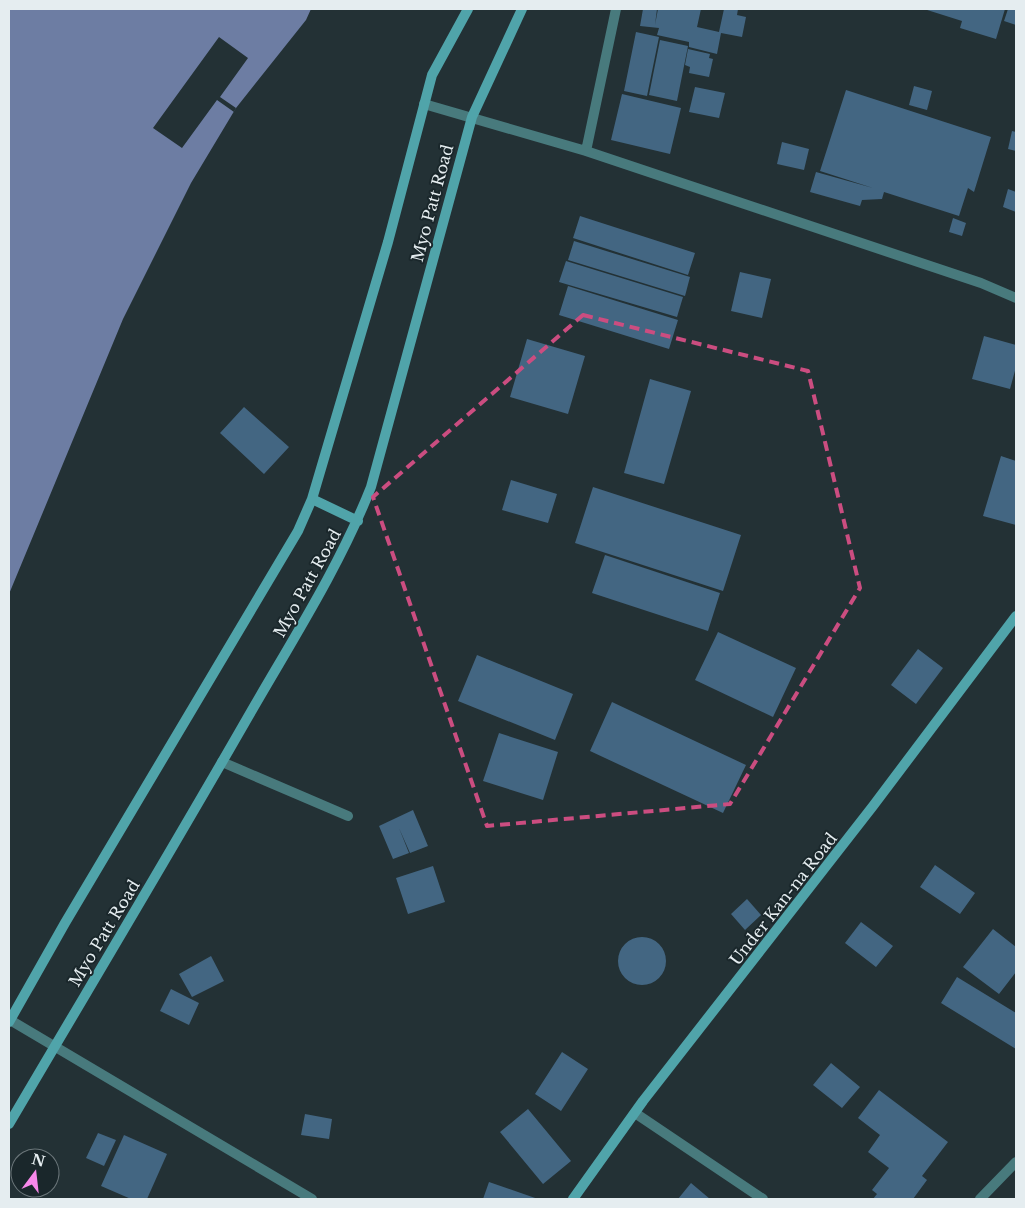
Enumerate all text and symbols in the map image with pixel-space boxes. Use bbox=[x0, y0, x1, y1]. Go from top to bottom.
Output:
street label: Myo Patt Road bbox=[407, 142, 457, 264]
street label: Myo Patt Road bbox=[269, 525, 345, 641]
street label: Under Kan-na Road bbox=[725, 829, 841, 969]
street label: Myo Patt Road bbox=[64, 876, 144, 990]
north arrow bbox=[10, 1148, 60, 1198]
text: N bbox=[30, 1150, 47, 1171]

